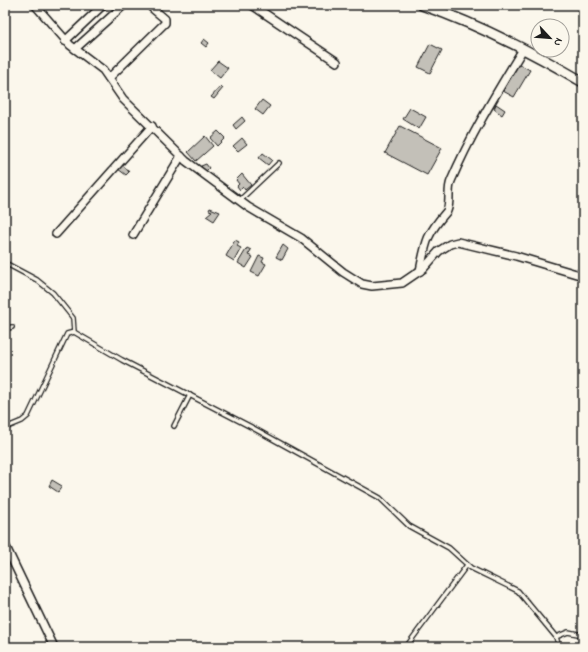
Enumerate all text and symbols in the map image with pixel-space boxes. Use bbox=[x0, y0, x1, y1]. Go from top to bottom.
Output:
north arrow bbox=[530, 18, 570, 58]
text: N bbox=[549, 35, 567, 49]

